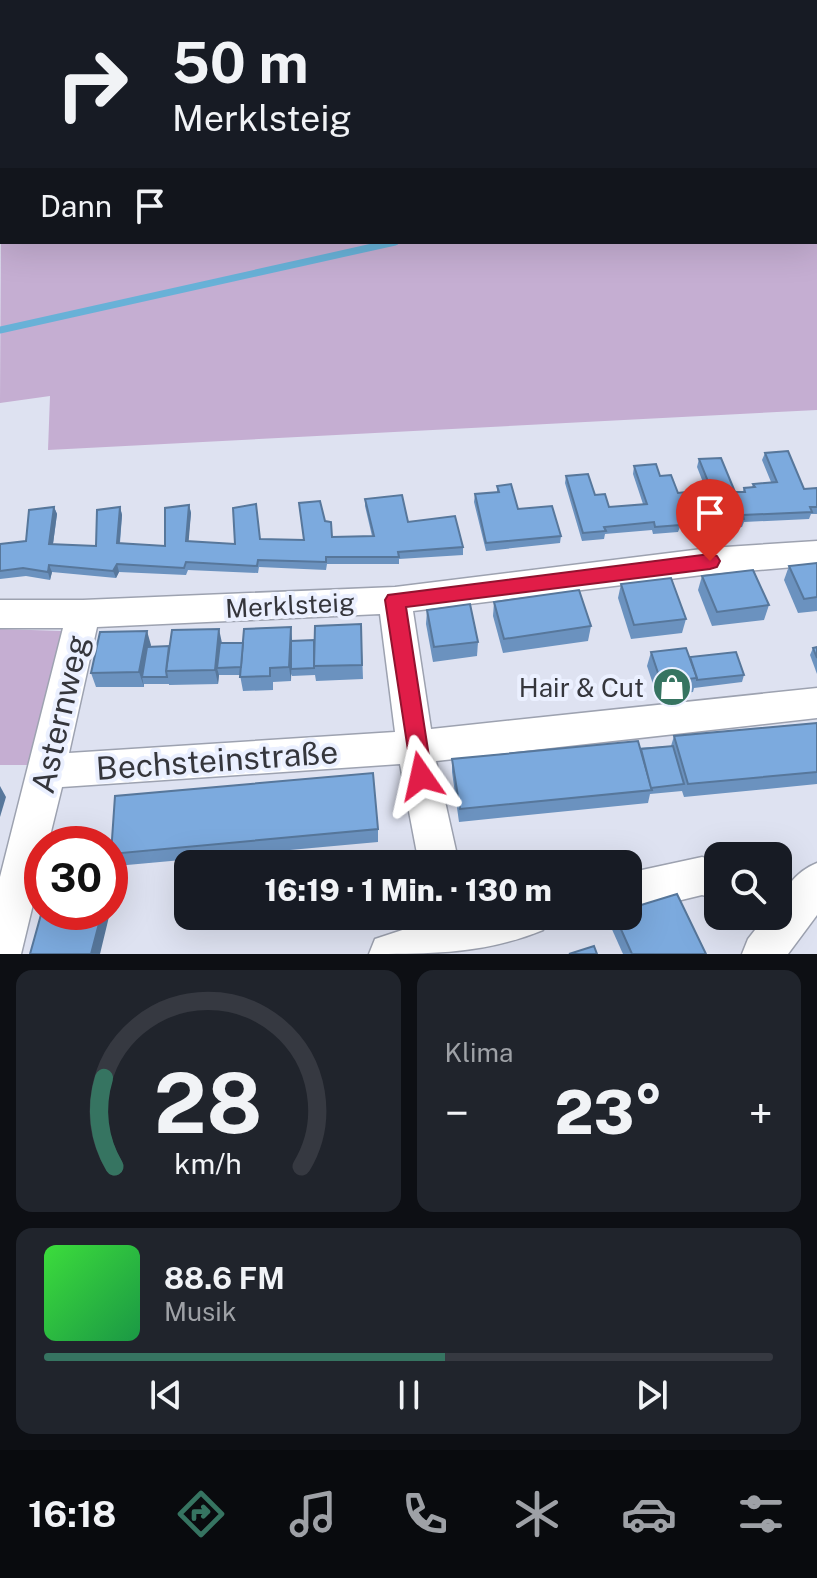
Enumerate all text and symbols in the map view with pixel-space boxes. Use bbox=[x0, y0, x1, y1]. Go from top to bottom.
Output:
text: 50 m bbox=[172, 30, 309, 96]
icon: right bbox=[40, 32, 144, 136]
text: Merklsteig bbox=[172, 97, 352, 139]
icon: arrive bbox=[128, 184, 172, 228]
text: Dann bbox=[40, 188, 112, 224]
pin bbox=[676, 479, 744, 561]
icon: arrive bbox=[688, 491, 732, 535]
street label: Merklsteig bbox=[224, 586, 356, 624]
street label: Asternweg bbox=[24, 631, 96, 797]
shop icon: Hair & Cut bbox=[651, 666, 693, 708]
place label: Hair & Cut bbox=[519, 672, 644, 703]
street label: Bechsteinstraße bbox=[95, 733, 339, 787]
position arrow bbox=[379, 734, 463, 818]
speed limit sign: 30 bbox=[24, 826, 128, 930]
map controls bbox=[704, 842, 792, 930]
button: search bbox=[704, 842, 792, 930]
text: 16:19 · 1 Min. · 130 m bbox=[264, 872, 552, 908]
text: Klima bbox=[445, 1037, 513, 1068]
text: 28 bbox=[154, 1054, 263, 1152]
text: 23° bbox=[554, 1077, 663, 1148]
text: − bbox=[445, 1087, 469, 1139]
text: + bbox=[749, 1087, 773, 1139]
text: km/h bbox=[175, 1147, 242, 1180]
text: 88.6 FM bbox=[164, 1260, 285, 1296]
text: Musik bbox=[164, 1296, 236, 1327]
icon: previous bbox=[144, 1373, 188, 1417]
icon: pause bbox=[387, 1373, 431, 1417]
icon: next bbox=[630, 1373, 674, 1417]
icon: directions bbox=[173, 1486, 229, 1542]
icon: music bbox=[285, 1486, 341, 1542]
icon: phone bbox=[397, 1486, 453, 1542]
icon: climate bbox=[509, 1486, 565, 1542]
icon: car bbox=[621, 1486, 677, 1542]
icon: filters bbox=[733, 1486, 789, 1542]
text: 16:18 bbox=[28, 1493, 116, 1535]

